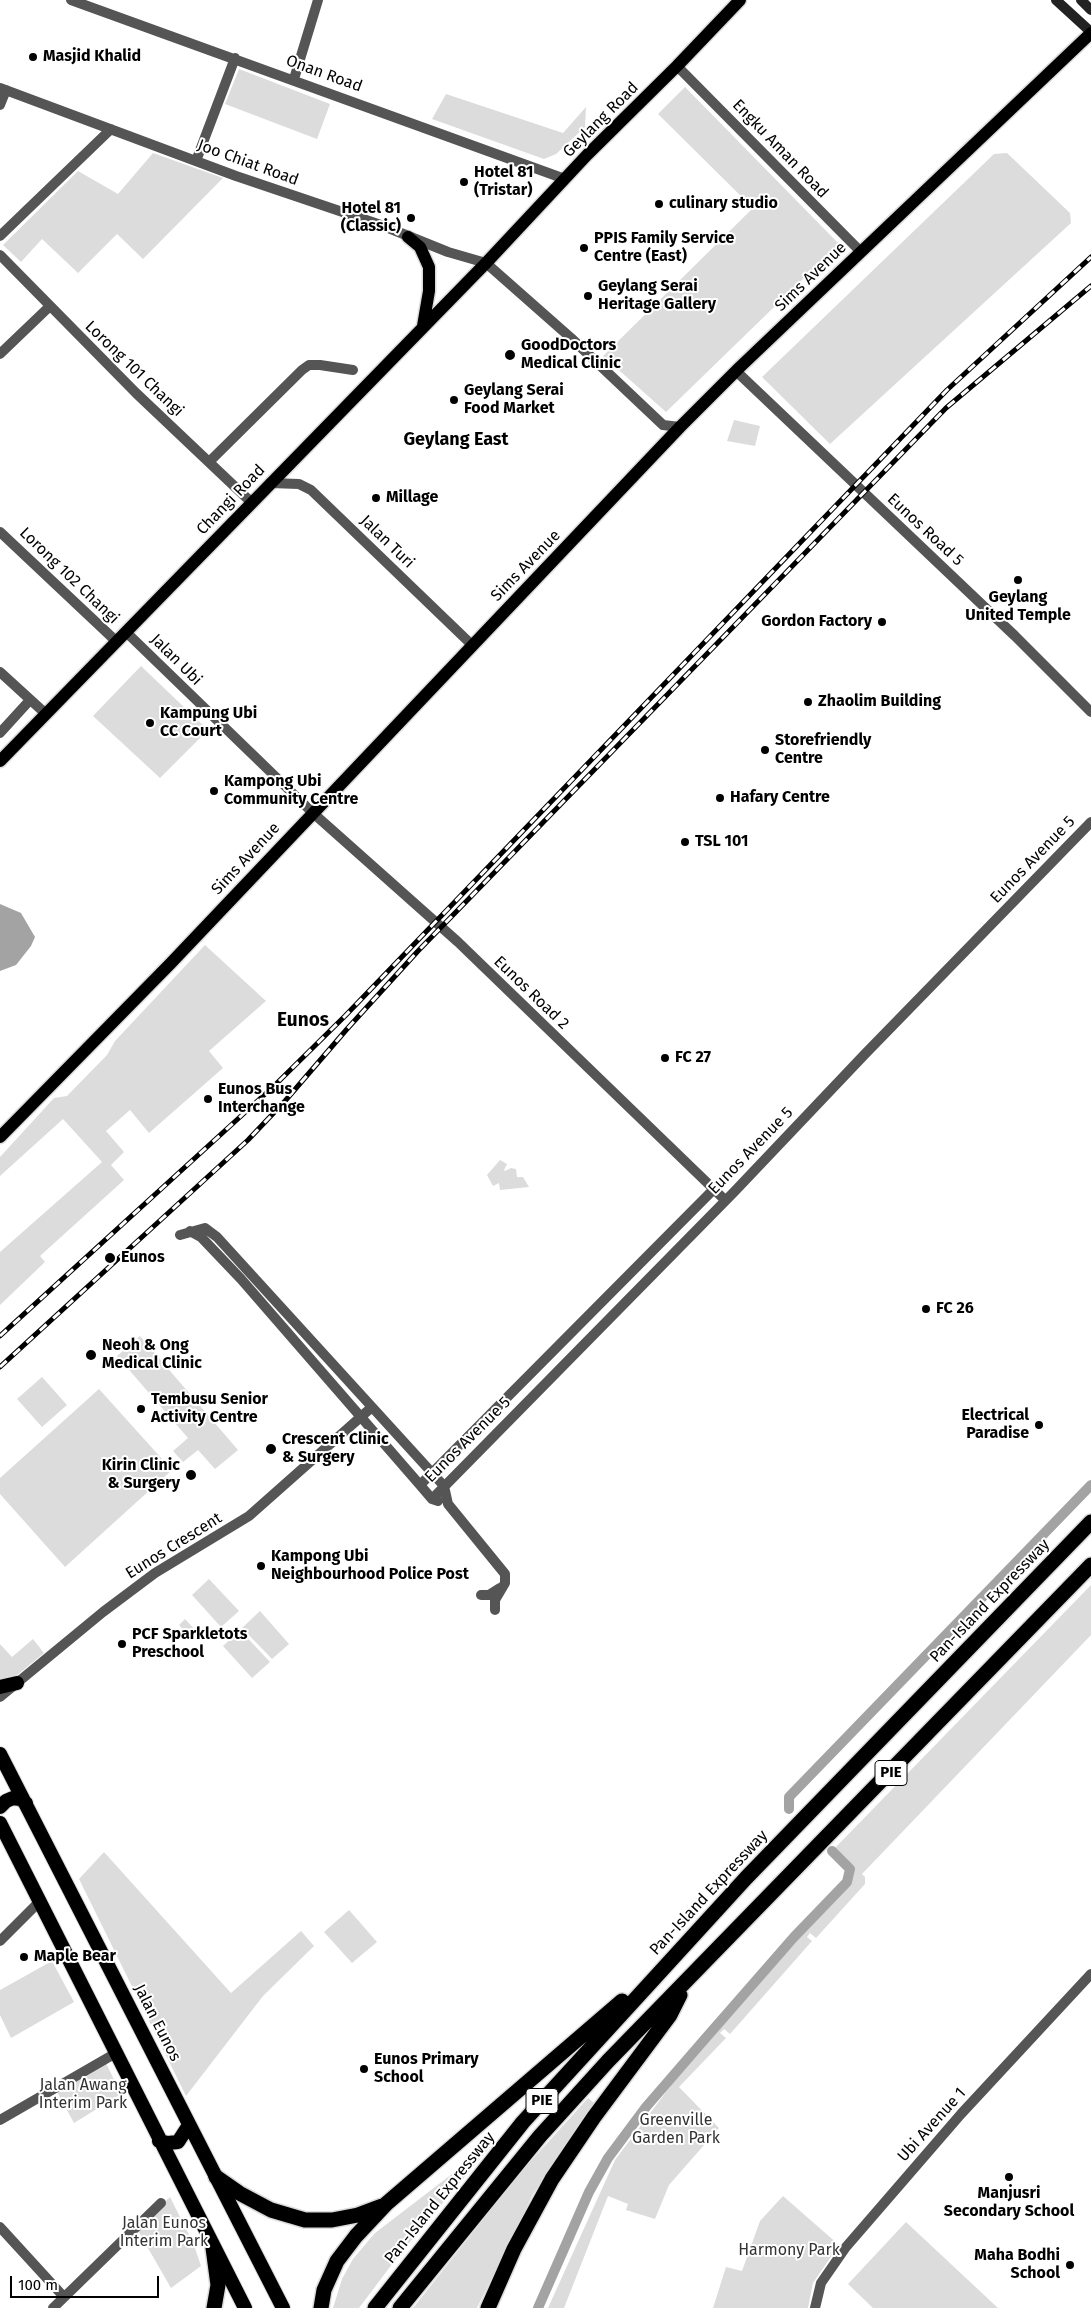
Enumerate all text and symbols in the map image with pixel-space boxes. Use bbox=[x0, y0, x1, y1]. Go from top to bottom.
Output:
place label: Masjid Khalid bbox=[43, 47, 141, 67]
marker: Masjid Khalid bbox=[27, 51, 39, 63]
street label: Onan Road bbox=[283, 51, 365, 97]
street label: Geylang Road bbox=[559, 78, 643, 162]
street label: Engku Aman Road bbox=[728, 96, 832, 202]
street label: Joo Chiat Road bbox=[195, 136, 301, 190]
place label: Hotel 81 (Tristar) bbox=[474, 163, 534, 201]
marker: Hotel 81 (Tristar) bbox=[458, 176, 470, 188]
place label: culinary studio bbox=[669, 194, 778, 214]
marker: culinary studio bbox=[653, 198, 665, 210]
place label: Hotel 81 (Classic) bbox=[341, 199, 401, 237]
marker: Hotel 81 (Classic) bbox=[405, 212, 417, 224]
place label: PPIS Family Service Centre (East) bbox=[594, 229, 734, 267]
street label: Sims Avenue bbox=[771, 238, 851, 316]
marker: PPIS Family Service Centre (East) bbox=[578, 242, 590, 254]
place label: Geylang Serai Heritage Gallery bbox=[598, 277, 716, 315]
marker: Geylang Serai Heritage Gallery bbox=[582, 290, 594, 302]
street label: Lorong 101 Changi bbox=[81, 317, 187, 421]
place label: GoodDoctors Medical Clinic bbox=[521, 336, 621, 374]
marker: GoodDoctors Medical Clinic bbox=[503, 348, 517, 362]
place label: Geylang Serai Food Market bbox=[464, 381, 564, 419]
marker: Geylang Serai Food Market bbox=[448, 394, 460, 406]
district label: Geylang East bbox=[403, 429, 509, 451]
street label: Changi Road bbox=[193, 461, 269, 539]
place label: Millage bbox=[386, 488, 438, 508]
street label: Eunos Road 5 bbox=[883, 490, 967, 570]
marker: Millage bbox=[370, 492, 382, 504]
street label: Jalan Turi bbox=[356, 511, 418, 573]
street label: Lorong 102 Changi bbox=[15, 524, 123, 628]
street label: Sims Avenue bbox=[487, 526, 565, 606]
marker: Geylang United Temple bbox=[1012, 574, 1024, 586]
place label: Geylang United Temple bbox=[965, 588, 1071, 626]
place label: Gordon Factory bbox=[761, 612, 872, 632]
marker: Gordon Factory bbox=[876, 616, 888, 628]
street label: Jalan Ubi bbox=[146, 630, 206, 690]
place label: Zhaolim Building bbox=[818, 692, 941, 712]
marker: Zhaolim Building bbox=[802, 696, 814, 708]
place label: Kampung Ubi CC Court bbox=[160, 704, 257, 742]
marker: Kampung Ubi CC Court bbox=[144, 717, 156, 729]
place label: Storefriendly Centre bbox=[775, 731, 871, 769]
marker: Storefriendly Centre bbox=[759, 744, 771, 756]
place label: Kampong Ubi Community Centre bbox=[224, 772, 358, 810]
marker: Kampong Ubi Community Centre bbox=[208, 785, 220, 797]
place label: Hafary Centre bbox=[730, 788, 830, 808]
marker: Hafary Centre bbox=[714, 792, 726, 804]
street label: Eunos Avenue 5 bbox=[987, 813, 1079, 907]
street label: Sims Avenue bbox=[208, 819, 284, 899]
place label: TSL 101 bbox=[695, 832, 748, 852]
marker: TSL 101 bbox=[679, 836, 691, 848]
street label: Eunos Road 2 bbox=[489, 952, 573, 1034]
district label: Eunos bbox=[277, 1010, 329, 1032]
place label: FC 27 bbox=[675, 1048, 711, 1068]
marker: FC 27 bbox=[659, 1052, 671, 1064]
place label: Eunos Bus Interchange bbox=[218, 1080, 305, 1118]
marker: Eunos Bus Interchange bbox=[202, 1093, 214, 1105]
street label: Eunos Avenue 5 bbox=[705, 1104, 797, 1198]
place label: Eunos bbox=[121, 1248, 165, 1268]
marker: Eunos bbox=[103, 1251, 117, 1265]
place label: FC 26 bbox=[936, 1299, 974, 1319]
marker: FC 26 bbox=[920, 1303, 932, 1315]
place label: Neoh & Ong Medical Clinic bbox=[102, 1336, 202, 1374]
marker: Neoh & Ong Medical Clinic bbox=[84, 1348, 98, 1362]
place label: Tembusu Senior Activity Centre bbox=[151, 1390, 268, 1428]
street label: Eunos Avenue 5 bbox=[421, 1393, 515, 1487]
marker: Tembusu Senior Activity Centre bbox=[135, 1403, 147, 1415]
place label: Electrical Paradise bbox=[962, 1406, 1029, 1444]
marker: Electrical Paradise bbox=[1033, 1419, 1045, 1431]
place label: Crescent Clinic & Surgery bbox=[282, 1430, 389, 1468]
marker: Crescent Clinic & Surgery bbox=[264, 1442, 278, 1456]
place label: Kirin Clinic & Surgery bbox=[102, 1456, 180, 1494]
marker: Kirin Clinic & Surgery bbox=[184, 1468, 198, 1482]
street label: Eunos Crescent bbox=[122, 1509, 226, 1583]
street label: Pan-Island Expressway bbox=[926, 1535, 1054, 1667]
place label: Kampong Ubi Neighbourhood Police Post bbox=[271, 1547, 469, 1585]
marker: Kampong Ubi Neighbourhood Police Post bbox=[255, 1560, 267, 1572]
place label: PCF Sparkletots Preschool bbox=[132, 1625, 248, 1663]
marker: PCF Sparkletots Preschool bbox=[116, 1638, 128, 1650]
road number: PIE bbox=[875, 1760, 907, 1786]
street label: Pan-Island Expressway bbox=[646, 1826, 772, 1960]
place label: Maple Bear bbox=[34, 1947, 116, 1967]
marker: Maple Bear bbox=[18, 1951, 30, 1963]
street label: Jalan Eunos bbox=[129, 1981, 185, 2065]
place label: Eunos Primary School bbox=[374, 2050, 479, 2088]
marker: Eunos Primary School bbox=[358, 2063, 370, 2075]
park label: Jalan Awang Interim Park bbox=[39, 2076, 127, 2114]
street label: Ubi Avenue 1 bbox=[894, 2084, 970, 2166]
road number: PIE bbox=[526, 2088, 558, 2114]
park label: Greenville Garden Park bbox=[632, 2111, 720, 2149]
street label: Pan-Island Expressway bbox=[381, 2128, 499, 2268]
marker: Manjusri Secondary School bbox=[1003, 2171, 1015, 2183]
place label: Manjusri Secondary School bbox=[944, 2184, 1074, 2222]
park label: Jalan Eunos Interim Park bbox=[120, 2214, 208, 2252]
park label: Harmony Park bbox=[738, 2241, 840, 2261]
place label: Maha Bodhi School bbox=[974, 2246, 1060, 2284]
marker: Maha Bodhi School bbox=[1064, 2259, 1076, 2271]
scale bar bbox=[12, 2266, 161, 2298]
text: 100 m bbox=[18, 2276, 58, 2294]

